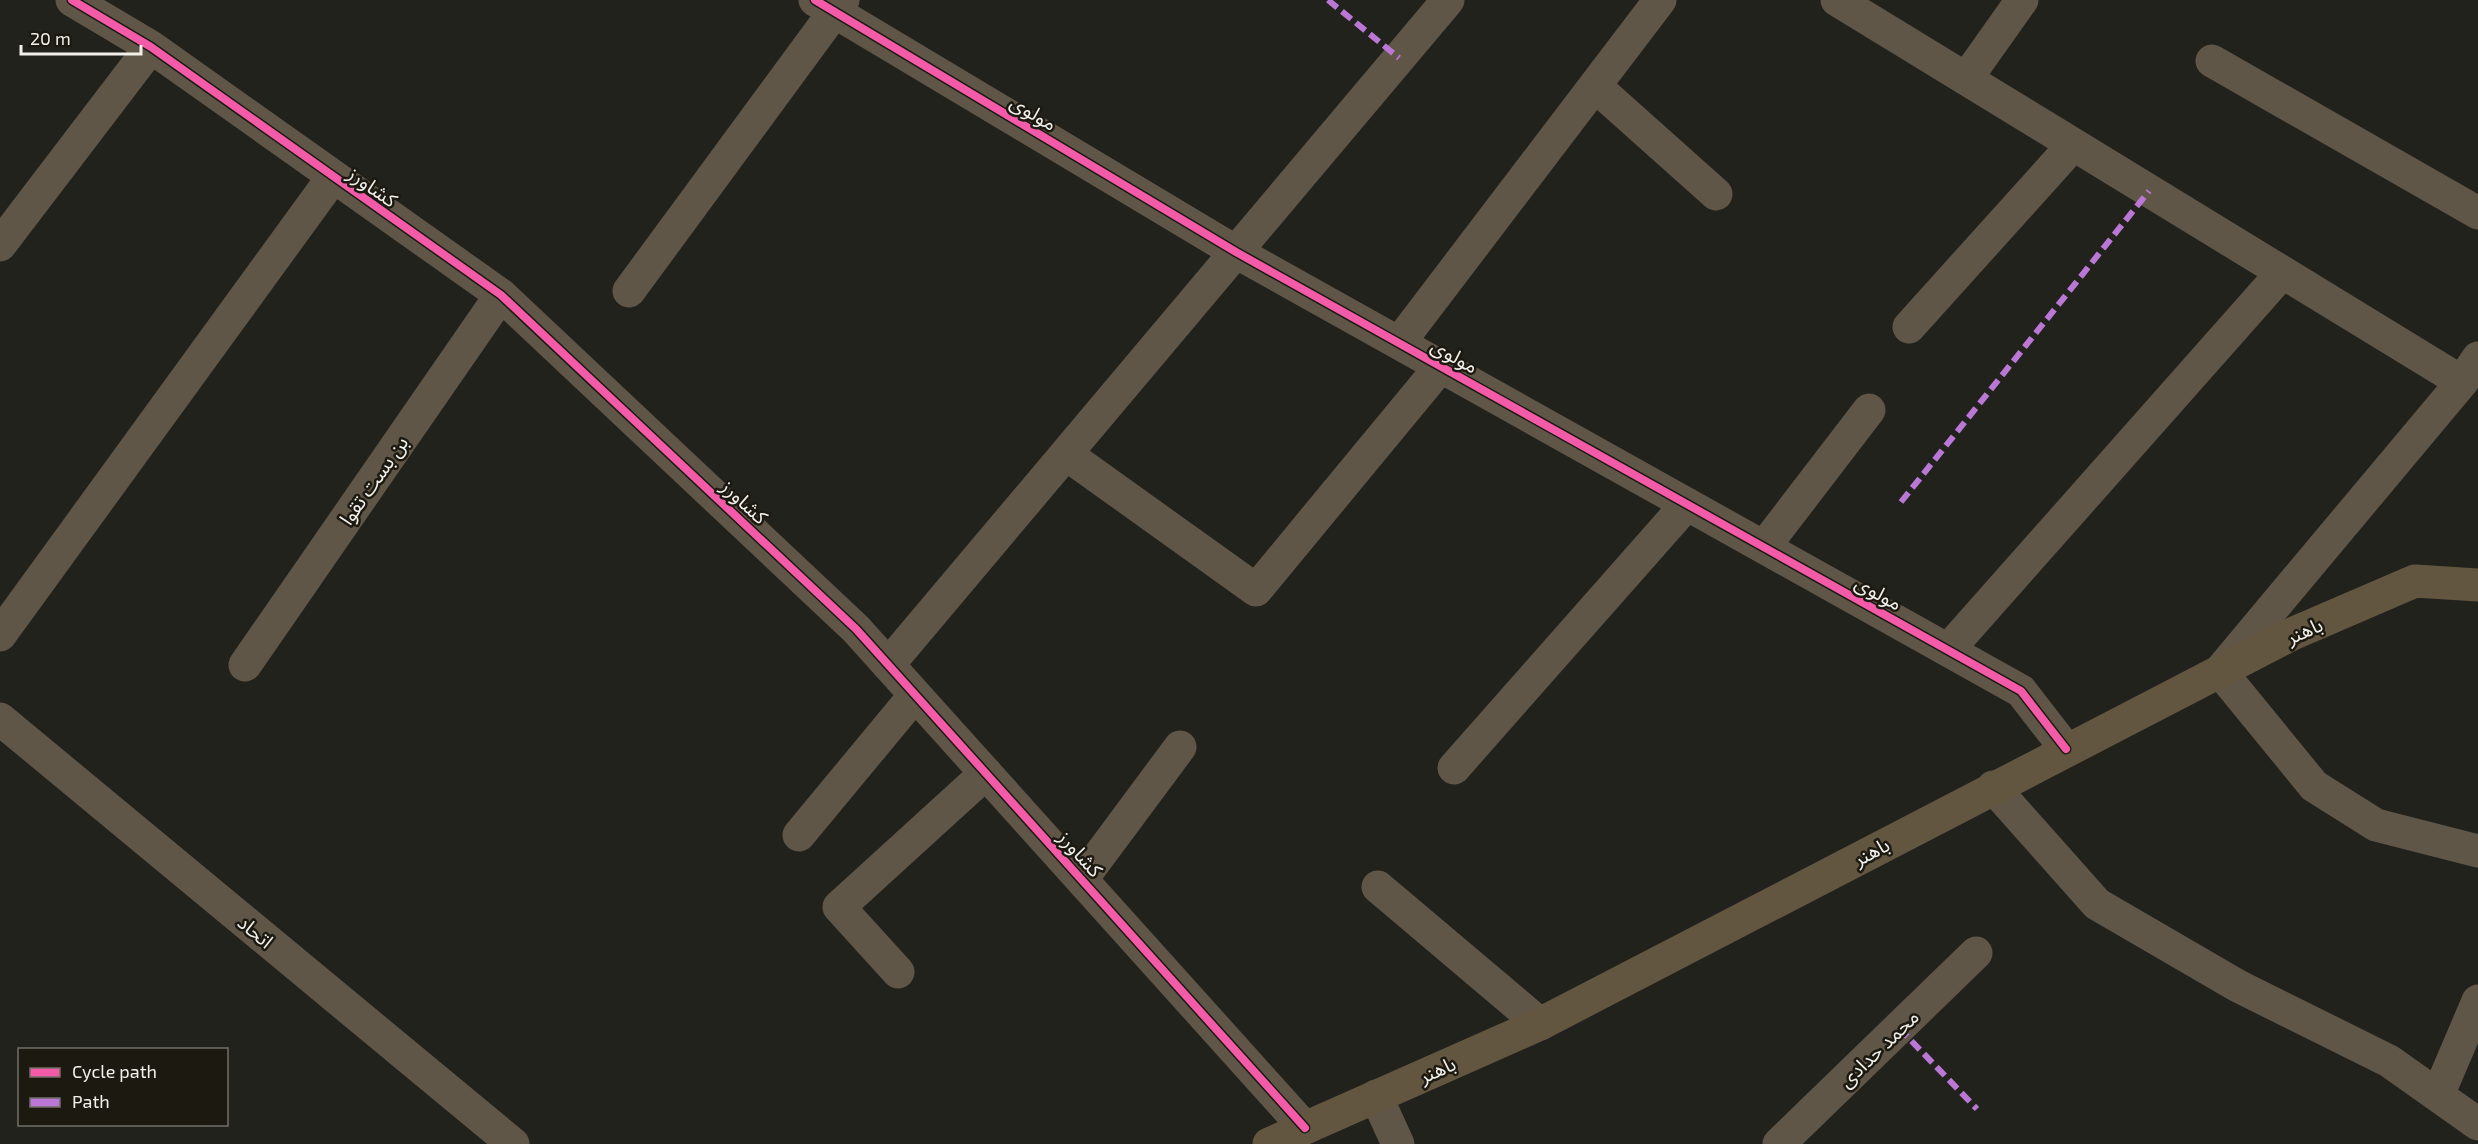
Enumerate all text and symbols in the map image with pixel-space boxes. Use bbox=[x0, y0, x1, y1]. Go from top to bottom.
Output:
scale bar bbox=[21, 18, 141, 56]
text: 20 m bbox=[30, 27, 71, 49]
street label: مولوی bbox=[1006, 89, 1062, 136]
street label: کشاورز bbox=[342, 160, 403, 213]
street label: مولوی bbox=[1427, 332, 1483, 378]
street label: بن بست تقوا bbox=[334, 431, 413, 530]
street label: کشاورز bbox=[715, 473, 774, 530]
street label: مولوی bbox=[1851, 569, 1907, 615]
street label: باهنر bbox=[2281, 611, 2326, 650]
street label: کشاورز bbox=[1052, 824, 1109, 883]
street label: باهنر bbox=[1848, 832, 1894, 872]
street label: اتحاد bbox=[233, 909, 279, 953]
street label: محمد حدادی bbox=[1833, 1004, 1924, 1093]
legend bbox=[18, 1048, 228, 1126]
street label: باهنر bbox=[1414, 1050, 1459, 1089]
text: Cycle path bbox=[72, 1060, 157, 1082]
text: Path bbox=[72, 1090, 110, 1112]

